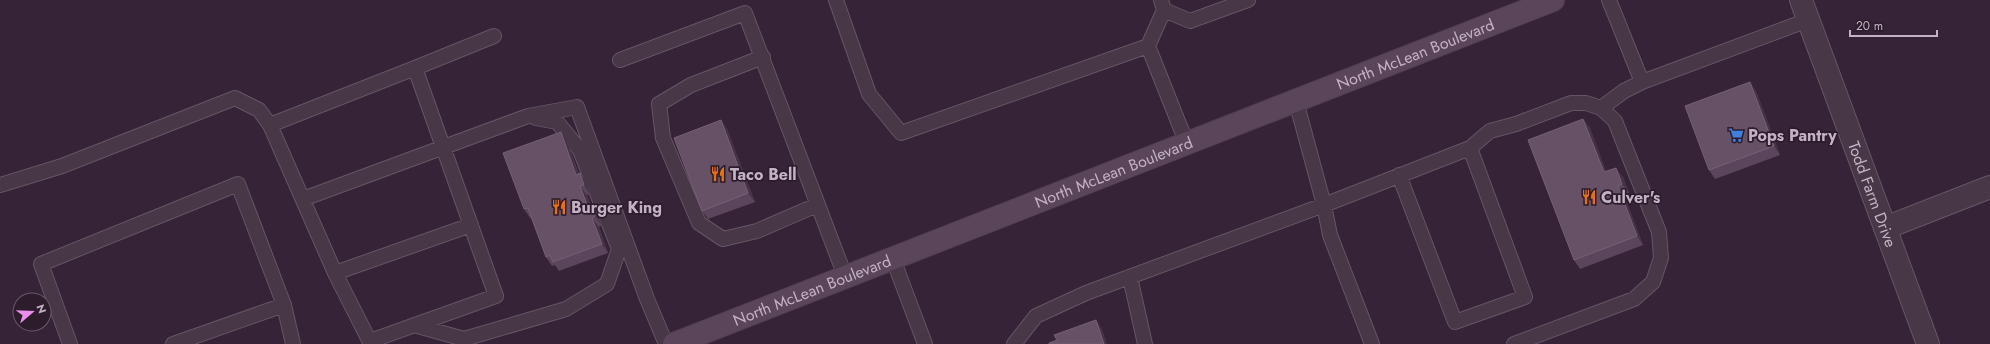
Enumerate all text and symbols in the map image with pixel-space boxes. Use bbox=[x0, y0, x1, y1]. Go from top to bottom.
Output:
scale bar bbox=[1850, 12, 1937, 38]
street label: North McLean Boulevard bbox=[1333, 13, 1498, 96]
text: 20 m bbox=[1856, 17, 1883, 35]
place label: Pops Pantry bbox=[1748, 124, 1837, 147]
supermarket icon: Pops Pantry bbox=[1727, 126, 1745, 144]
street label: North McLean Boulevard bbox=[1031, 131, 1196, 214]
street label: Todd Farm Drive bbox=[1842, 138, 1902, 251]
place label: Taco Bell bbox=[730, 163, 797, 186]
restaurant icon: Taco Bell bbox=[709, 165, 727, 183]
place label: Culver's bbox=[1601, 186, 1660, 209]
restaurant icon: Culver's bbox=[1580, 188, 1598, 206]
place label: Burger King bbox=[571, 196, 662, 219]
restaurant icon: Burger King bbox=[550, 198, 568, 216]
street label: North McLean Boulevard bbox=[730, 249, 894, 332]
north arrow bbox=[12, 292, 52, 332]
text: N bbox=[32, 302, 50, 315]

